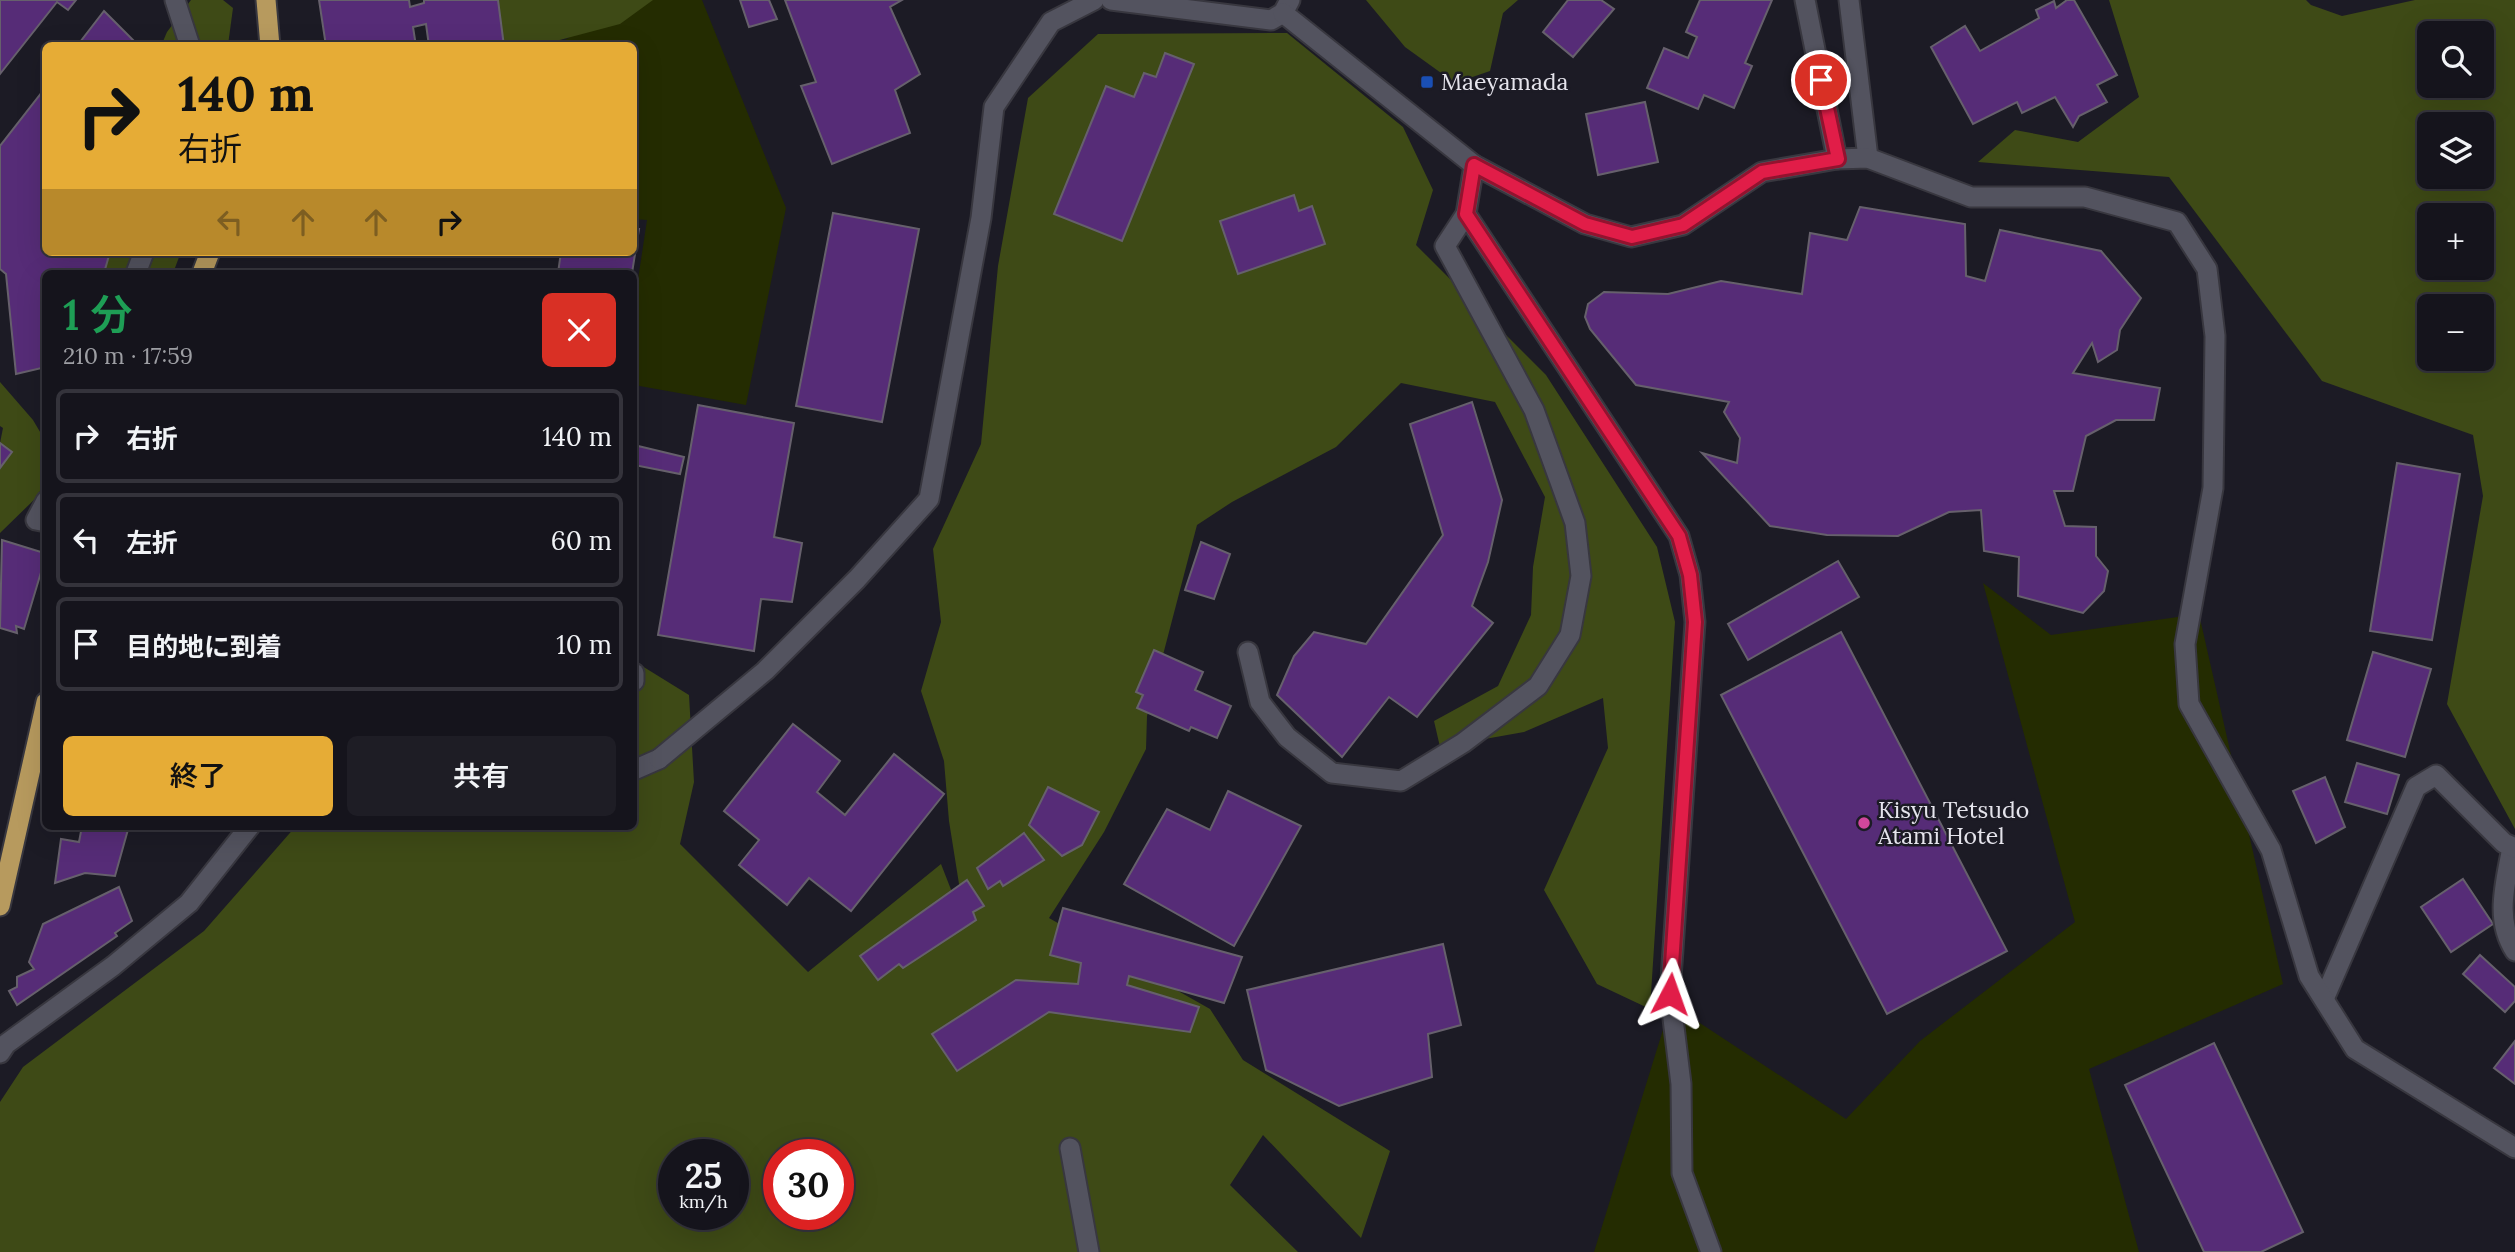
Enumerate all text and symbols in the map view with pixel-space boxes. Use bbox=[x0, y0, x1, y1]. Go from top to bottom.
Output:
map controls bbox=[2417, 21, 2494, 371]
button: search bbox=[2417, 21, 2494, 98]
pin bbox=[1791, 50, 1851, 110]
icon: arrive bbox=[1802, 61, 1840, 99]
text: 140 m bbox=[178, 62, 314, 124]
place label: Maeyamada bbox=[1441, 67, 1569, 96]
icon: right bbox=[63, 70, 154, 161]
marker: Maeyamada bbox=[1419, 74, 1435, 90]
button: layers bbox=[2417, 112, 2494, 189]
text: 右折 bbox=[178, 128, 242, 169]
icon: left bbox=[211, 203, 249, 241]
icon: ahead bbox=[284, 203, 322, 241]
icon: ahead bbox=[357, 203, 395, 241]
icon: right bbox=[430, 203, 468, 241]
button: + bbox=[2417, 203, 2494, 280]
text: 1 分 bbox=[63, 288, 133, 342]
button: close bbox=[542, 293, 616, 367]
button: − bbox=[2417, 294, 2494, 371]
text: 210 m · 17:59 bbox=[63, 341, 193, 370]
icon: right bbox=[67, 417, 105, 455]
text: 140 m bbox=[542, 420, 612, 453]
text: 右折 bbox=[126, 422, 178, 455]
icon: left bbox=[67, 521, 105, 559]
text: 60 m bbox=[551, 524, 612, 557]
text: 左折 bbox=[126, 526, 178, 559]
icon: arrive bbox=[67, 625, 105, 663]
text: 10 m bbox=[556, 628, 612, 661]
text: 目的地に到着 bbox=[126, 630, 282, 663]
button: 終了 bbox=[63, 736, 333, 816]
button: 共有 bbox=[347, 736, 616, 816]
place label: Kisyu Tetsudo Atami Hotel bbox=[1877, 795, 2029, 850]
marker: Kisyu Tetsudo Atami Hotel bbox=[1856, 815, 1872, 831]
position arrow bbox=[1633, 957, 1707, 1031]
speed limit sign: 30 bbox=[763, 1139, 854, 1230]
text: 25 bbox=[685, 1153, 722, 1198]
text: km/h bbox=[679, 1190, 728, 1213]

